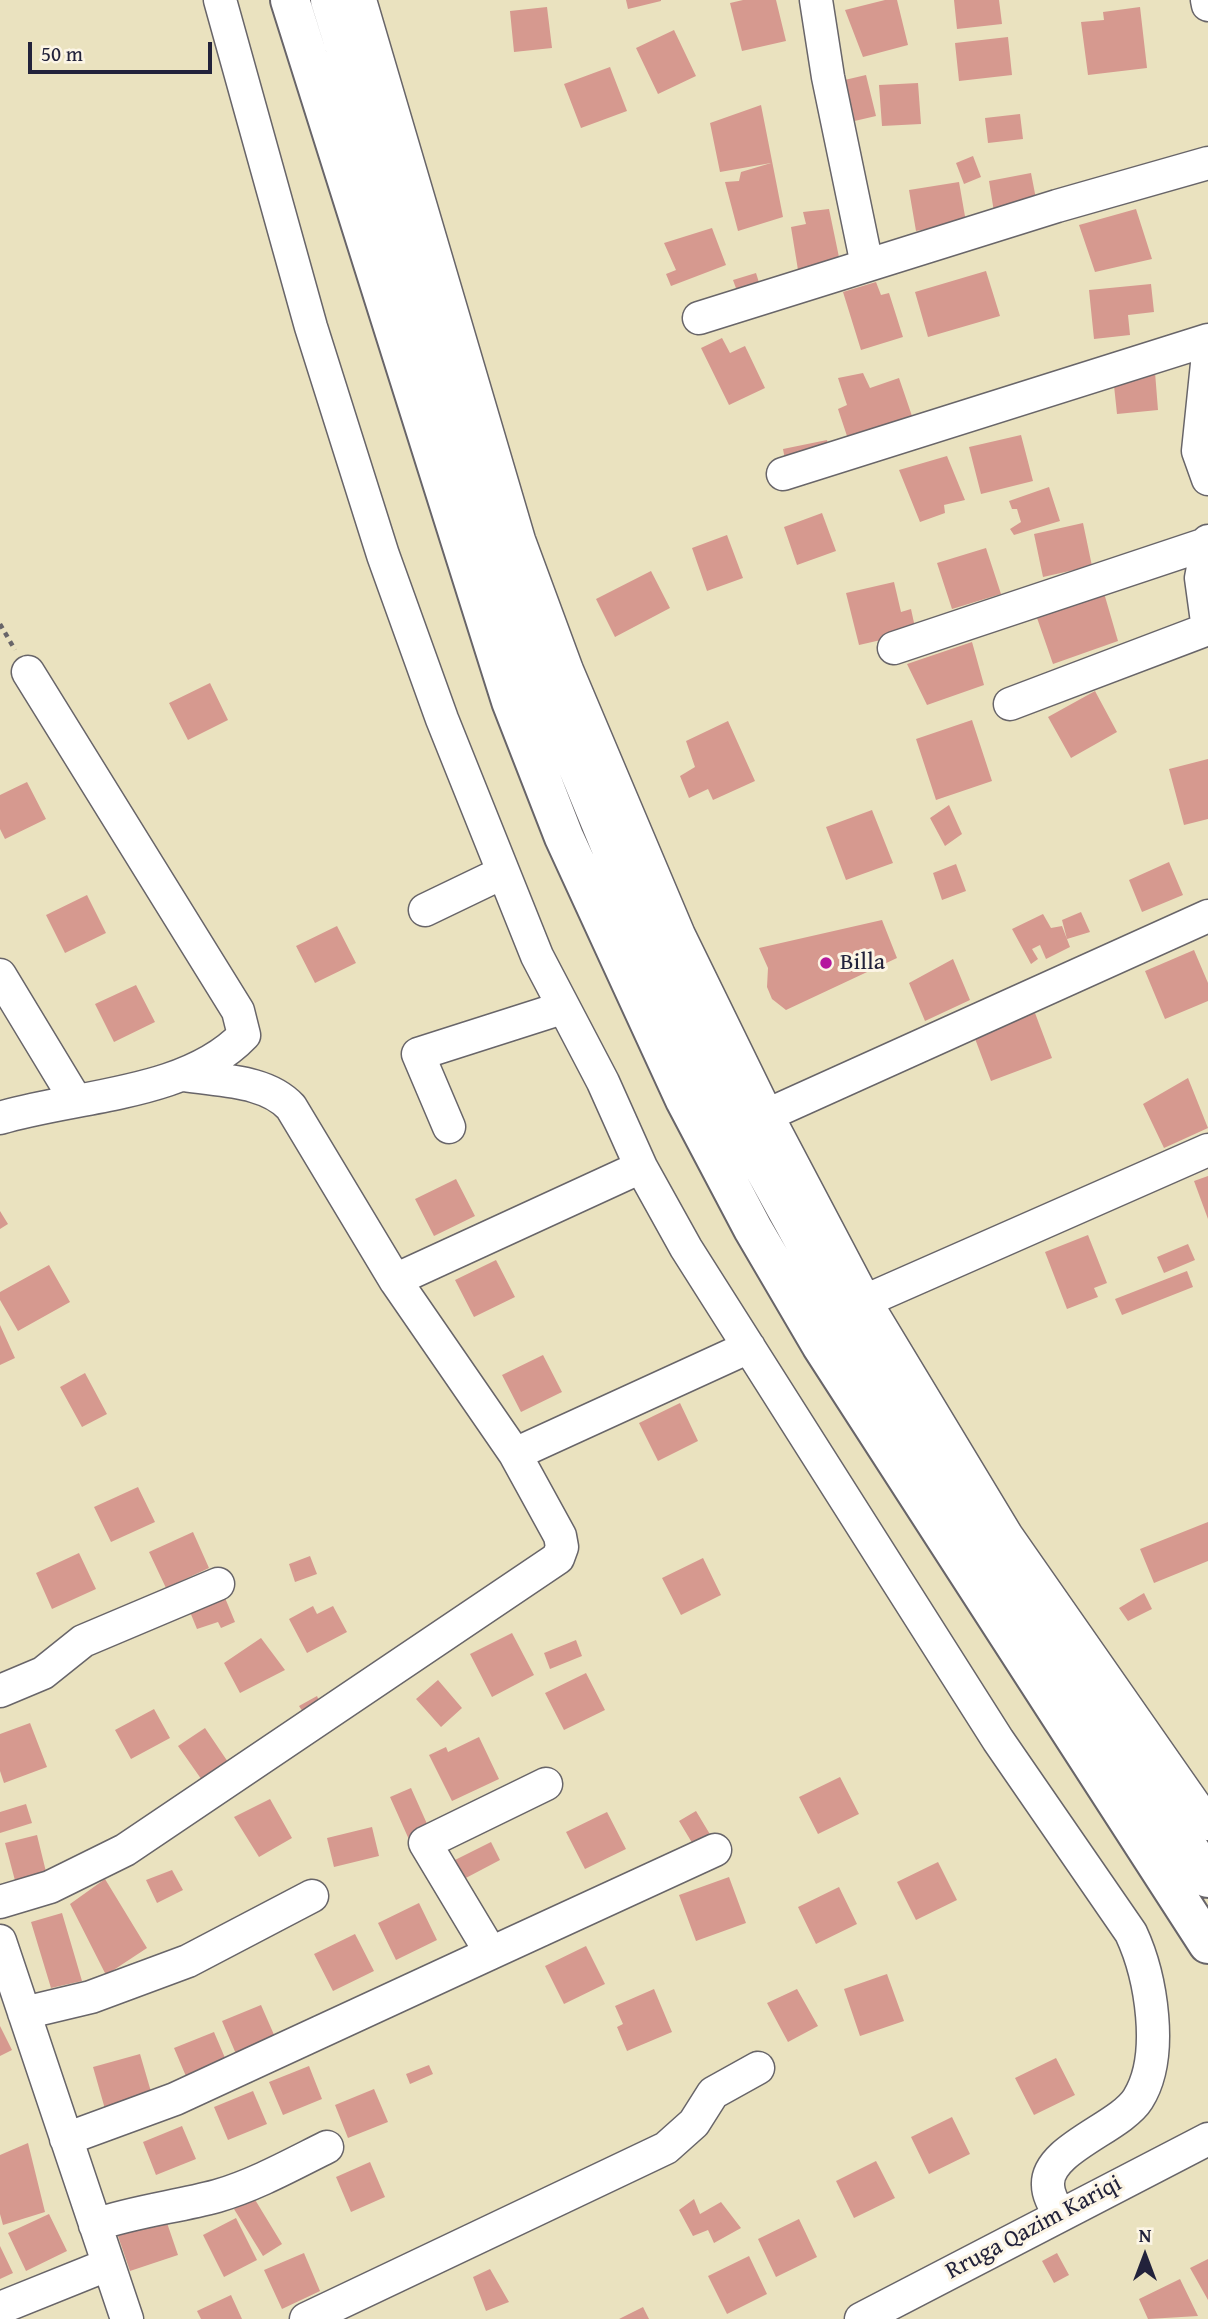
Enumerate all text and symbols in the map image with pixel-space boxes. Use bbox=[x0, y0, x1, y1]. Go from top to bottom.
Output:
scale bar bbox=[32, 28, 215, 72]
text: 50 m bbox=[41, 38, 83, 69]
place label: Billa bbox=[840, 949, 885, 977]
marker: Billa bbox=[818, 955, 834, 971]
street label: Rruga Qazim Kariqi bbox=[941, 2170, 1127, 2286]
north arrow bbox=[1110, 2221, 1180, 2291]
text: N bbox=[1139, 2221, 1151, 2249]

